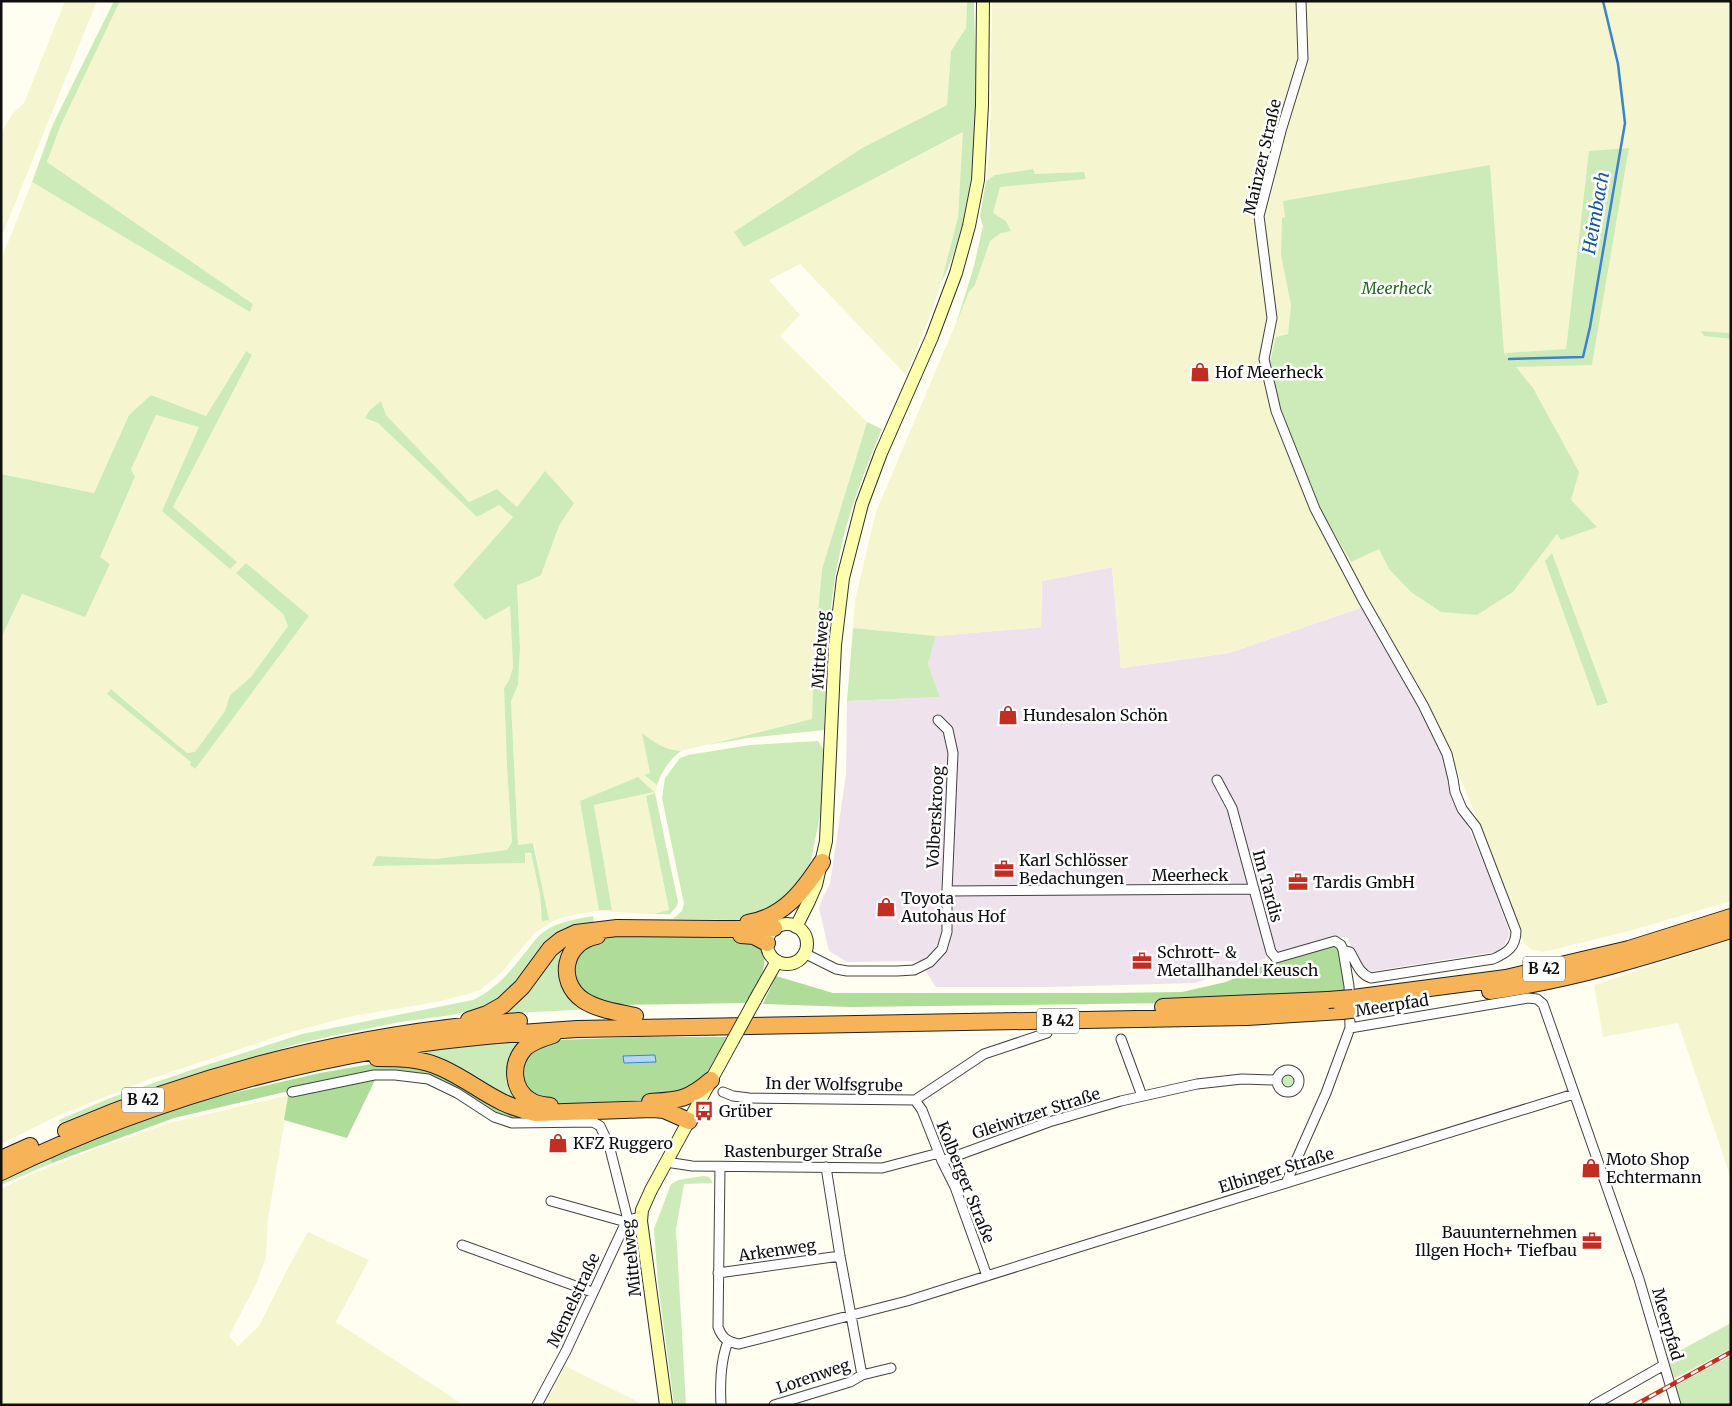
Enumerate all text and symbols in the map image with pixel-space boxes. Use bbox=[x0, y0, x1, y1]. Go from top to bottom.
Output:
street label: Mainzer Straße bbox=[1239, 97, 1285, 217]
water label: Heimbach bbox=[1577, 170, 1614, 257]
park label: Meerheck bbox=[1361, 278, 1432, 298]
shop icon: Hof Meerheck bbox=[1189, 361, 1211, 383]
place label: Hof Meerheck bbox=[1215, 362, 1324, 382]
street label: Mittelweg bbox=[807, 610, 833, 689]
shop icon: Hundesalon Schön bbox=[997, 704, 1019, 726]
place label: Hundesalon Schön bbox=[1023, 705, 1168, 725]
street label: Volberskroog bbox=[922, 765, 948, 870]
street label: Im Tardis bbox=[1249, 848, 1287, 925]
place label: Karl Schlösser Bedachungen bbox=[1019, 850, 1128, 888]
office icon: Karl Schlösser Bedachungen bbox=[993, 858, 1015, 880]
street label: Meerheck bbox=[1152, 865, 1229, 885]
office icon: Tardis GmbH bbox=[1287, 871, 1309, 893]
place label: Tardis GmbH bbox=[1313, 872, 1415, 892]
place label: Toyota Autohaus Hof bbox=[900, 888, 1006, 926]
shop icon: Toyota Autohaus Hof bbox=[875, 896, 897, 918]
place label: Schrott- & Metallhandel Keusch bbox=[1157, 942, 1319, 980]
office icon: Schrott- & Metallhandel Keusch bbox=[1131, 950, 1153, 972]
road number: B 42 bbox=[1523, 956, 1565, 982]
street label: Meerpfad bbox=[1354, 989, 1431, 1021]
road number: B 42 bbox=[1037, 1008, 1079, 1034]
street label: In der Wolfsgrube bbox=[765, 1073, 903, 1095]
street label: Gleiwitzer Straße bbox=[970, 1083, 1102, 1143]
road number: B 42 bbox=[122, 1088, 164, 1112]
bus stop icon: Grüber bbox=[693, 1100, 715, 1122]
place label: Grüber bbox=[719, 1101, 773, 1121]
street label: Kolberger Straße bbox=[932, 1118, 1000, 1246]
shop icon: KFZ Ruggero bbox=[547, 1132, 569, 1154]
place label: KFZ Ruggero bbox=[573, 1133, 673, 1153]
street label: Rastenburger Straße bbox=[724, 1141, 882, 1161]
street label: Elbinger Straße bbox=[1216, 1143, 1336, 1197]
place label: Moto Shop Echtermann bbox=[1606, 1149, 1702, 1187]
shop icon: Moto Shop Echtermann bbox=[1580, 1157, 1602, 1179]
street label: Mittelweg bbox=[617, 1218, 645, 1298]
place label: Bauunternehmen Illgen Hoch+ Tiefbau bbox=[1415, 1222, 1577, 1260]
office icon: Bauunternehmen Illgen Hoch+ Tiefbau bbox=[1581, 1230, 1603, 1252]
street label: Arkenweg bbox=[736, 1235, 817, 1265]
street label: Memelstraße bbox=[542, 1250, 604, 1350]
street label: Meerpfad bbox=[1648, 1286, 1688, 1363]
street label: Lorenweg bbox=[774, 1354, 853, 1398]

